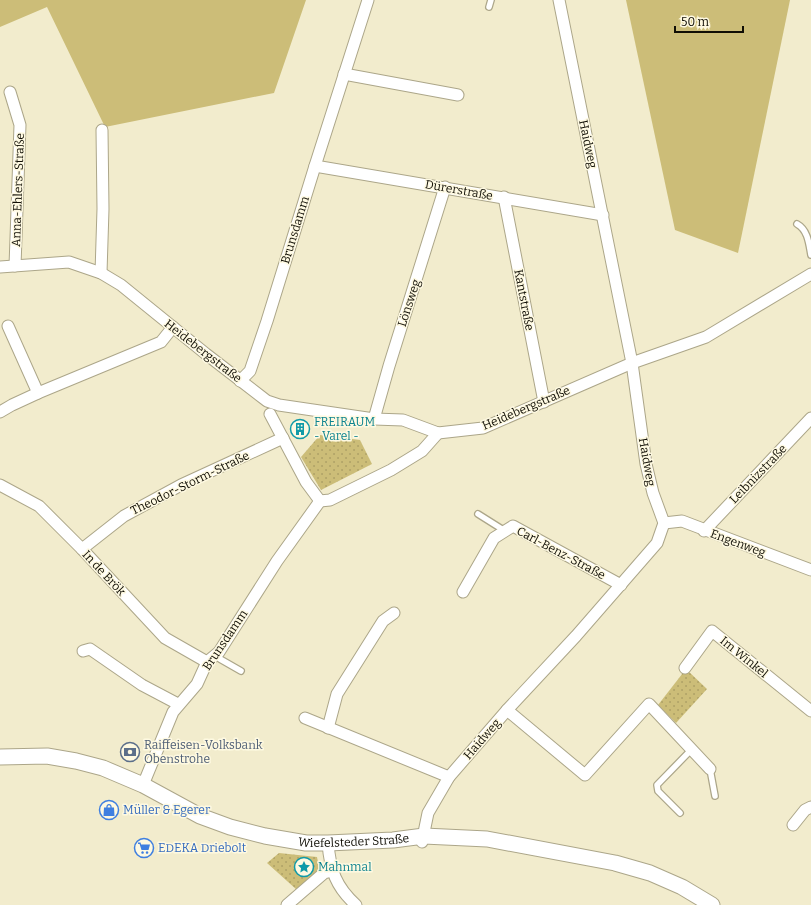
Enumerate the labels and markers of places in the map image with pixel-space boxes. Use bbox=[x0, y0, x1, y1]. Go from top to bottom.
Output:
place label: FREIRAUM - Varel - bbox=[314, 415, 375, 443]
building icon: FREIRAUM - Varel - bbox=[289, 418, 311, 440]
place label: Raiffeisen-Volksbank Obenstrohe bbox=[144, 738, 263, 766]
bank icon: Raiffeisen-Volksbank Obenstrohe bbox=[119, 741, 141, 763]
shop icon: Müller & Egerer bbox=[98, 799, 120, 821]
place label: Müller & Egerer bbox=[123, 803, 211, 817]
supermarket icon: EDEKA Driebolt bbox=[133, 837, 155, 859]
place label: EDEKA Driebolt bbox=[158, 841, 247, 855]
place icon: Mahnmal bbox=[293, 856, 315, 878]
place label: Mahnmal bbox=[318, 860, 372, 874]

